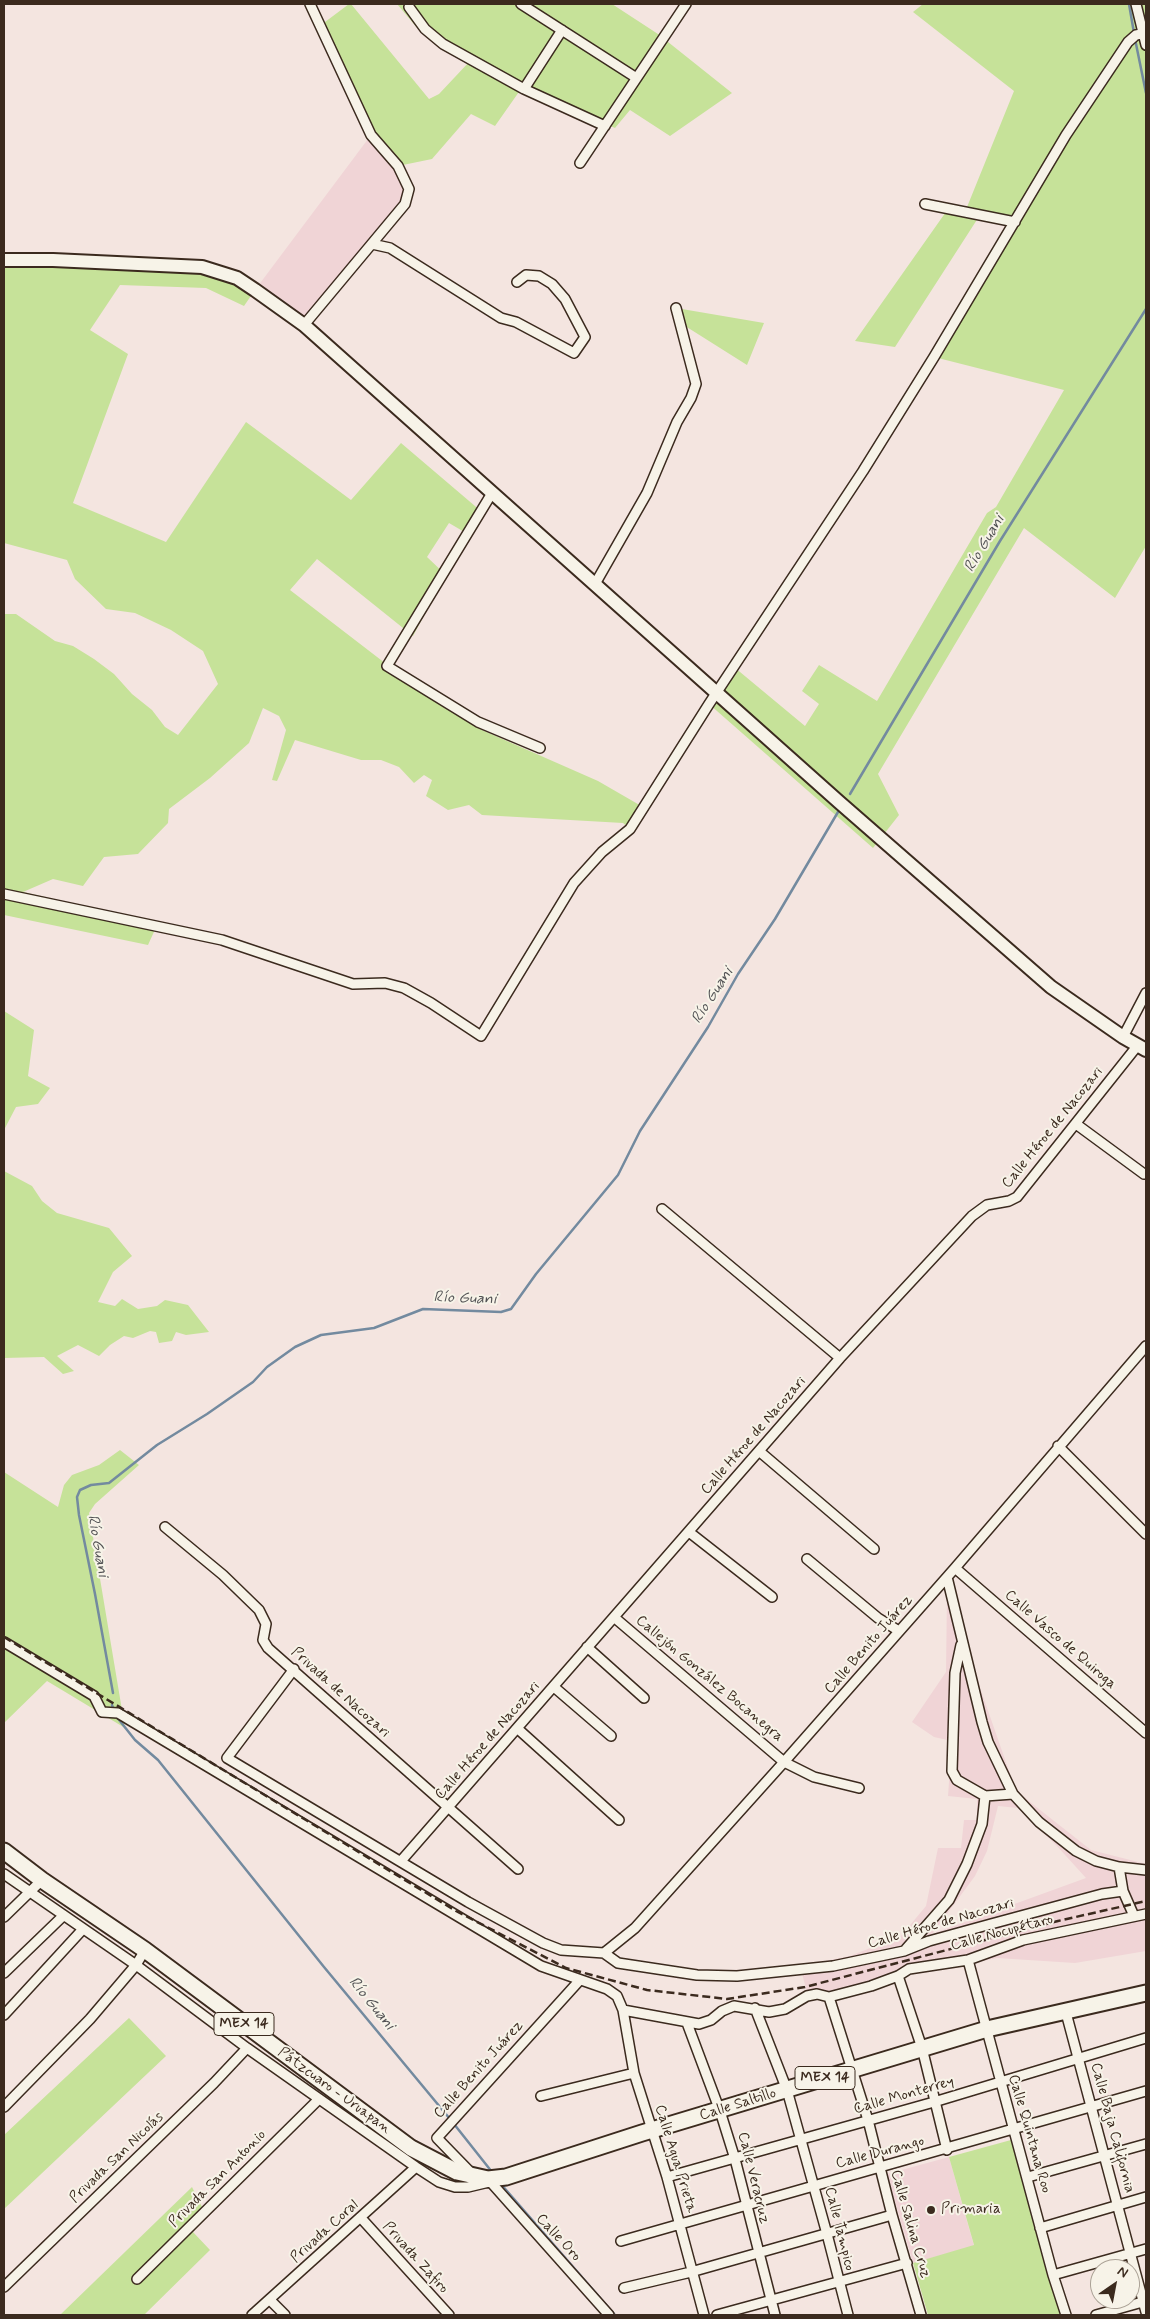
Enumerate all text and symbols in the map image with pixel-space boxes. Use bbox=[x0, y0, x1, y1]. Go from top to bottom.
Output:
water label: Río Guani bbox=[961, 512, 1009, 576]
water label: Río Guani bbox=[688, 964, 738, 1028]
street label: Calle Héroe de Nacozari bbox=[998, 1064, 1108, 1192]
water label: Río Guani bbox=[433, 1288, 497, 1310]
street label: Calle Héroe de Nacozari bbox=[698, 1373, 810, 1499]
water label: Río Guani bbox=[82, 1513, 112, 1579]
street label: Calle Vasco de Quiroga bbox=[1000, 1587, 1120, 1693]
street label: Calle Benito Juárez bbox=[821, 1592, 917, 1698]
street label: Callejón González Bocanegra bbox=[631, 1612, 787, 1746]
street label: Privada de Nacozari bbox=[287, 1644, 393, 1742]
street label: Calle Héroe de Nacozari bbox=[432, 1678, 544, 1804]
street label: Calle Héroe de Nacozari bbox=[866, 1895, 1016, 1953]
street label: Calle Nocupétaro bbox=[949, 1911, 1055, 1955]
water label: Río Guani bbox=[344, 1973, 398, 2035]
road number: MEX 14 bbox=[214, 2012, 274, 2036]
street label: Calle Benito Juárez bbox=[430, 2017, 528, 2123]
street label: Pátzcuaro - Uruapan bbox=[274, 2044, 394, 2138]
street label: Calle Baja California bbox=[1086, 2061, 1138, 2195]
road number: MEX 14 bbox=[795, 2066, 855, 2090]
street label: Calle Monterrey bbox=[852, 2073, 956, 2119]
street label: Calle Quintana Roo bbox=[1003, 2073, 1055, 2195]
street label: Calle Saltillo bbox=[697, 2085, 779, 2125]
street label: Calle Agua Prieta bbox=[650, 2103, 700, 2215]
street label: Privada San Nicolás bbox=[66, 2109, 168, 2207]
street label: Privada San Antonio bbox=[165, 2126, 271, 2232]
street label: Calle Veracruz bbox=[733, 2130, 773, 2226]
street label: Calle Durango bbox=[834, 2133, 926, 2173]
street label: Calle Salina Cruz bbox=[886, 2168, 934, 2280]
street label: Calle Tampico bbox=[820, 2185, 858, 2273]
street label: Privada Coral bbox=[287, 2197, 363, 2267]
place label: Primaria bbox=[941, 2201, 1001, 2219]
marker: Primaria bbox=[925, 2204, 937, 2216]
street label: Calle Oro bbox=[532, 2211, 584, 2265]
street label: Privada Zafiro bbox=[378, 2218, 452, 2298]
north arrow bbox=[1090, 2259, 1140, 2309]
text: N bbox=[1114, 2262, 1131, 2282]

